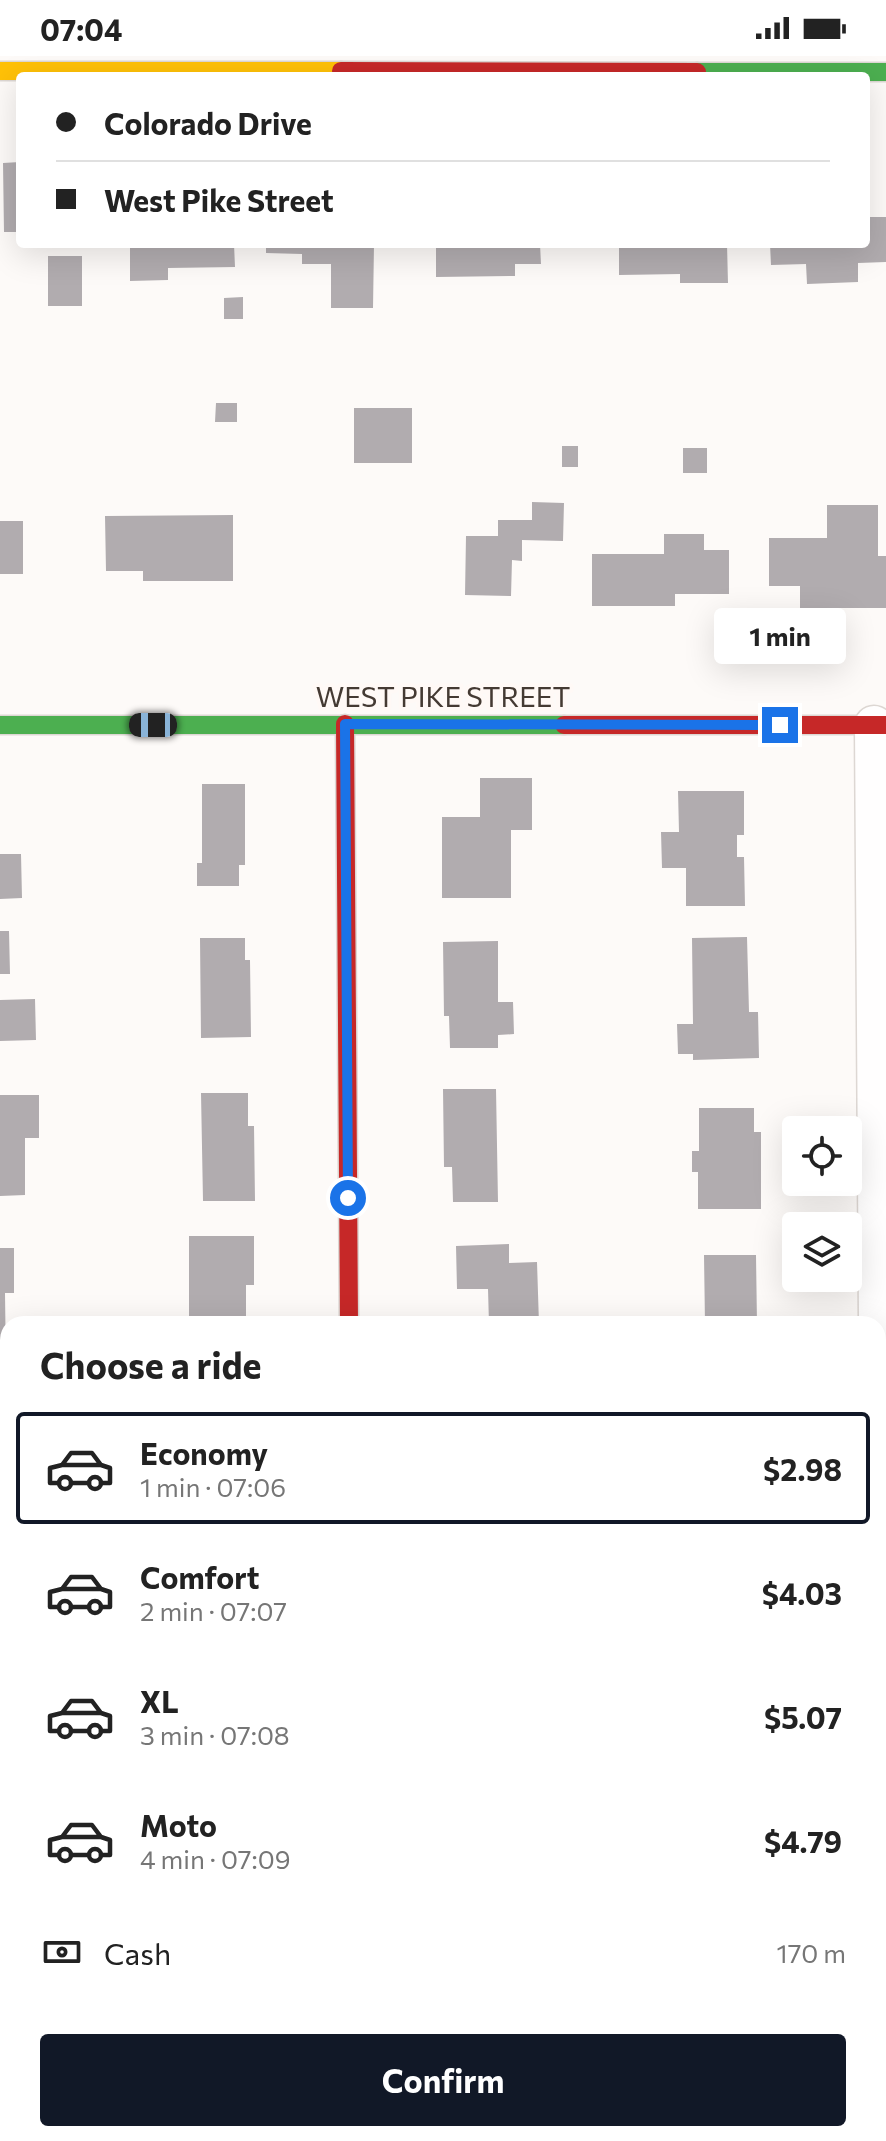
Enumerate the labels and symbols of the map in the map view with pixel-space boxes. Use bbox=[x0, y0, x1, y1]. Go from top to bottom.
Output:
callout: 1 min bbox=[714, 609, 846, 665]
street label: WEST PIKE STREET bbox=[316, 679, 570, 713]
route end bbox=[762, 707, 798, 743]
car bbox=[129, 713, 177, 737]
route start bbox=[330, 1180, 366, 1216]

